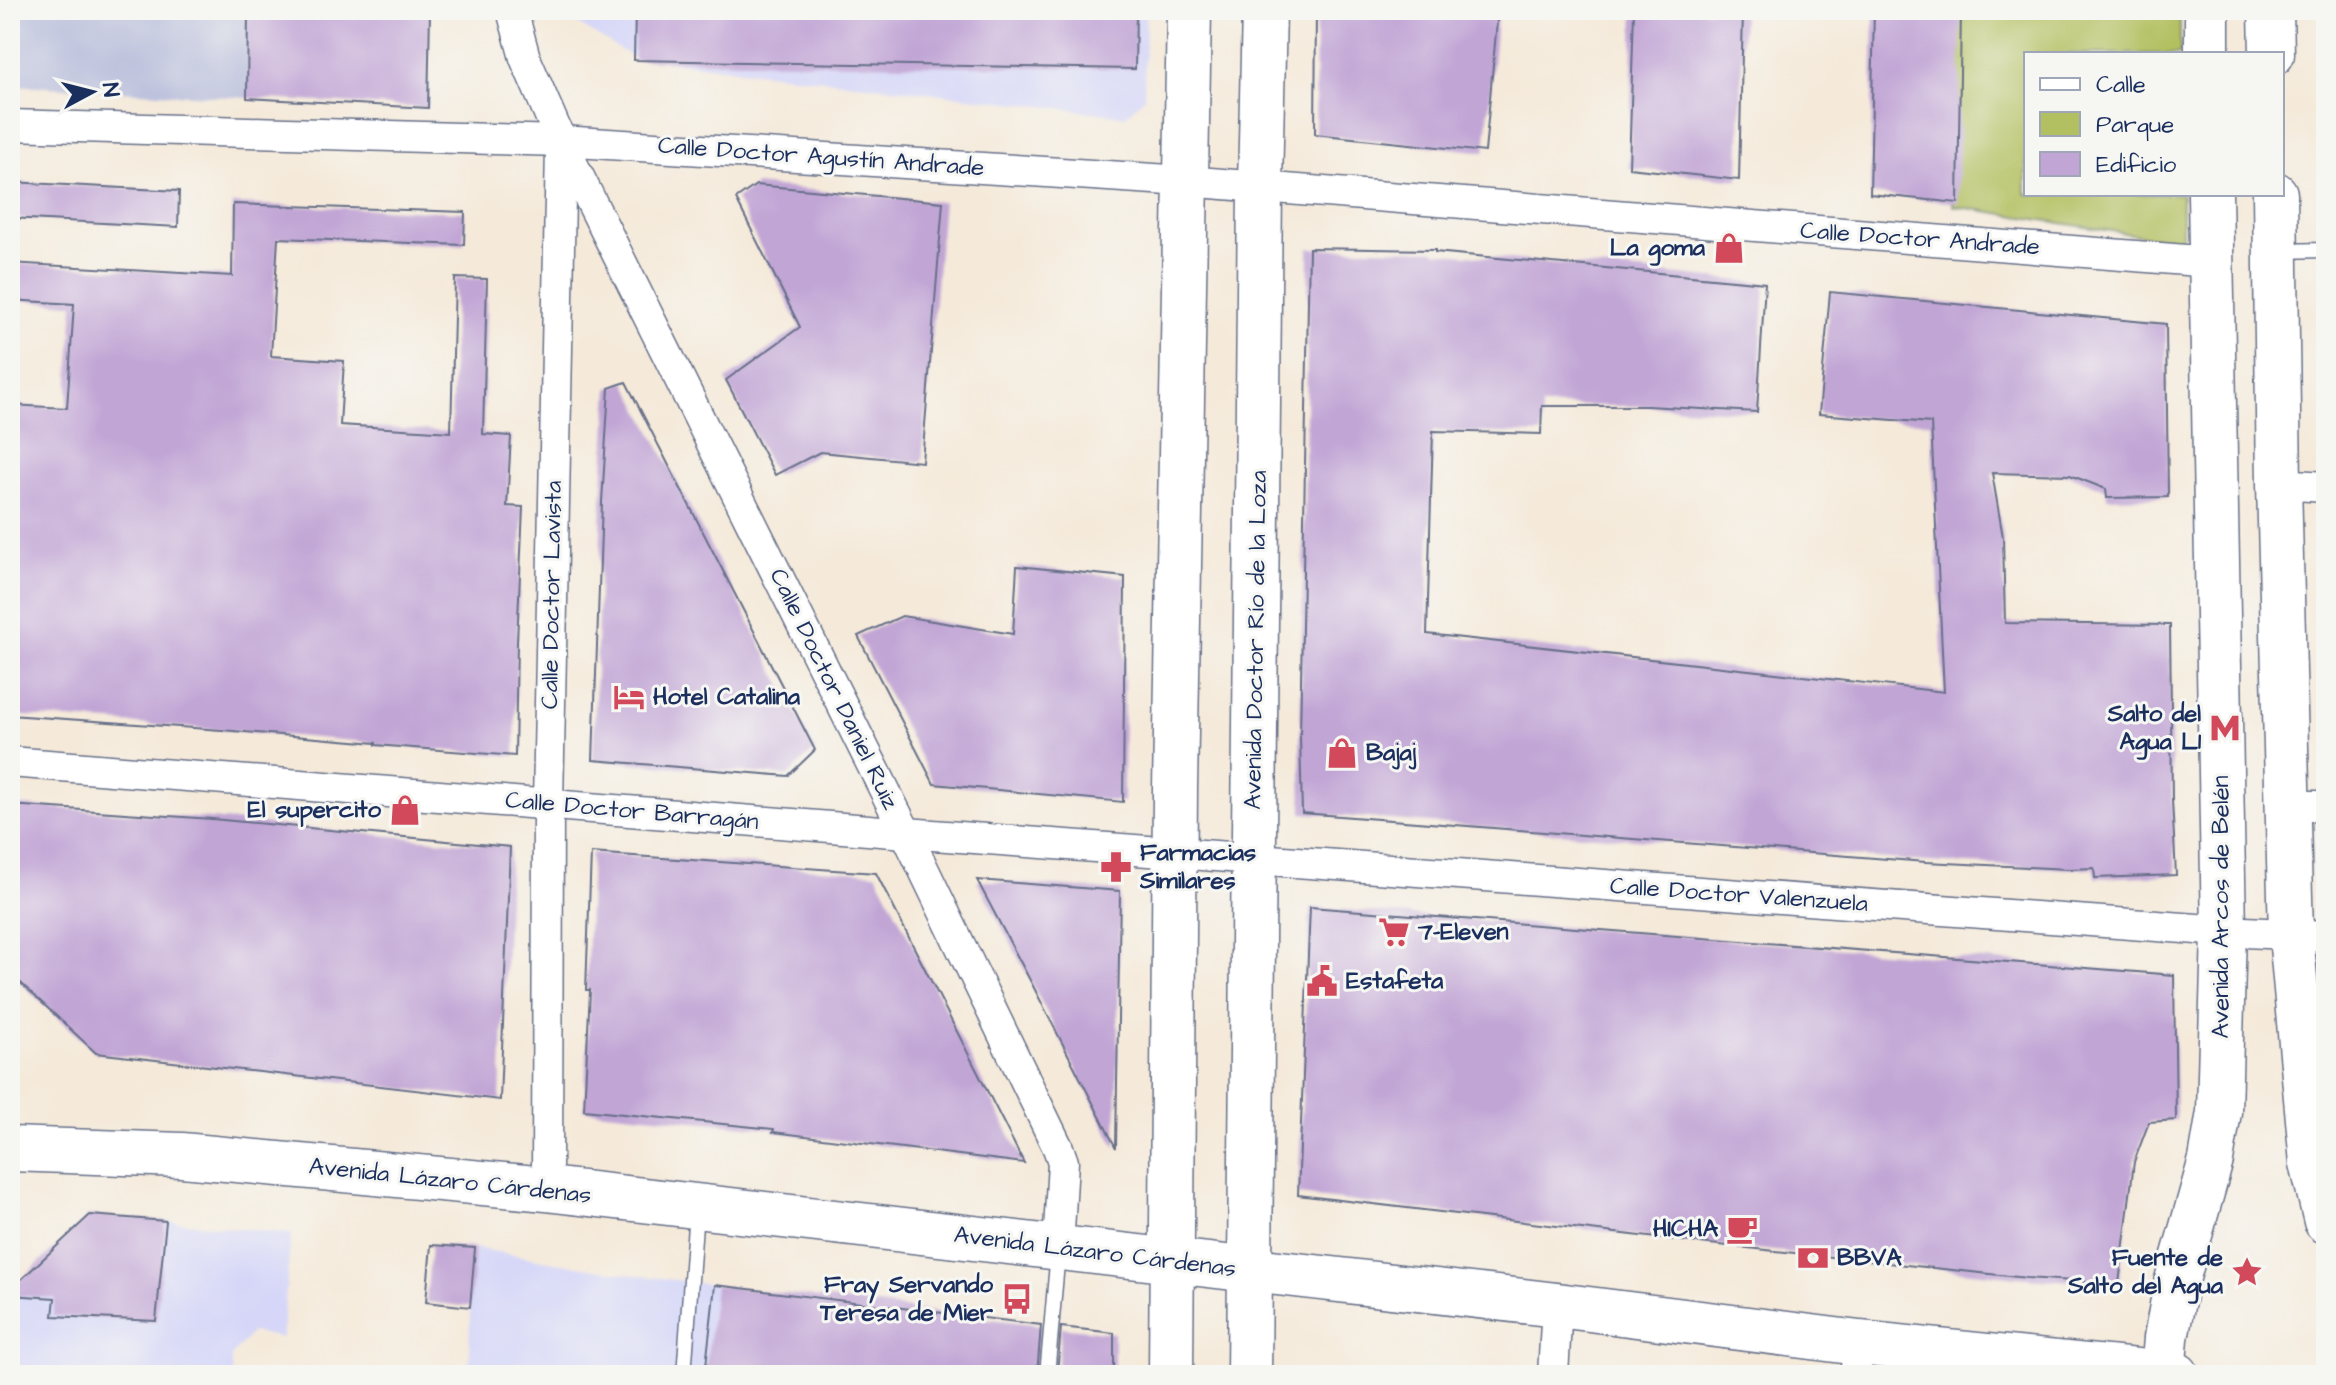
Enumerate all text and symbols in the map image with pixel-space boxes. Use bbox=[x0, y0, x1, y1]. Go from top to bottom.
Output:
north arrow bbox=[52, 52, 132, 132]
legend bbox=[2024, 52, 2284, 196]
text: Calle bbox=[2096, 68, 2146, 102]
text: N bbox=[94, 81, 127, 99]
text: Parque bbox=[2096, 108, 2174, 142]
street label: Calle Doctor Agustín Andrade bbox=[657, 129, 985, 186]
text: Edificio bbox=[2096, 148, 2177, 182]
street label: Calle Doctor Andrade bbox=[1799, 214, 2041, 264]
place label: La goma bbox=[1610, 231, 1706, 266]
shop icon: La goma bbox=[1712, 231, 1746, 265]
street label: Avenida Doctor Río de la Loza bbox=[1236, 470, 1276, 810]
street label: Calle Doctor Lavista bbox=[533, 480, 571, 710]
street label: Calle Doctor Daniel Ruiz bbox=[761, 563, 907, 815]
hotel icon: Hotel Catalina bbox=[612, 680, 646, 714]
place label: Hotel Catalina bbox=[653, 680, 801, 714]
place label: Salto del Agua L1 bbox=[2107, 697, 2202, 760]
metro station icon: Salto del Agua L1 bbox=[2208, 711, 2242, 745]
shop icon: Bajaj bbox=[1325, 736, 1359, 770]
place label: Bajaj bbox=[1366, 736, 1417, 770]
street label: Avenida Arcos de Belén bbox=[2204, 775, 2238, 1039]
street label: Calle Doctor Barragán bbox=[504, 783, 760, 840]
place label: El supercito bbox=[248, 793, 381, 827]
shop icon: El supercito bbox=[388, 793, 422, 827]
place label: Farmacias Similares bbox=[1139, 836, 1256, 898]
pharmacy icon: Farmacias Similares bbox=[1099, 850, 1133, 884]
street label: Calle Doctor Valenzuela bbox=[1609, 869, 1869, 921]
supermarket icon: 7-Eleven bbox=[1377, 915, 1411, 949]
place label: 7-Eleven bbox=[1417, 915, 1509, 949]
public building icon: Estafeta bbox=[1305, 964, 1339, 998]
place label: Estafeta bbox=[1346, 964, 1444, 998]
street label: Avenida Lázaro Cárdenas bbox=[307, 1149, 593, 1213]
place label: HICHA bbox=[1653, 1212, 1719, 1246]
cafe icon: HICHA bbox=[1725, 1212, 1759, 1246]
street label: Avenida Lázaro Cárdenas bbox=[952, 1218, 1238, 1286]
bank icon: BBVA bbox=[1796, 1241, 1830, 1275]
place label: BBVA bbox=[1837, 1241, 1902, 1275]
place label: Fuente de Salto del Agua bbox=[2067, 1241, 2224, 1304]
place icon: Fuente de Salto del Agua bbox=[2230, 1255, 2264, 1289]
place label: Fray Servando Teresa de Mier bbox=[819, 1268, 994, 1330]
bus stop icon: Fray Servando Teresa de Mier bbox=[1000, 1282, 1034, 1316]

